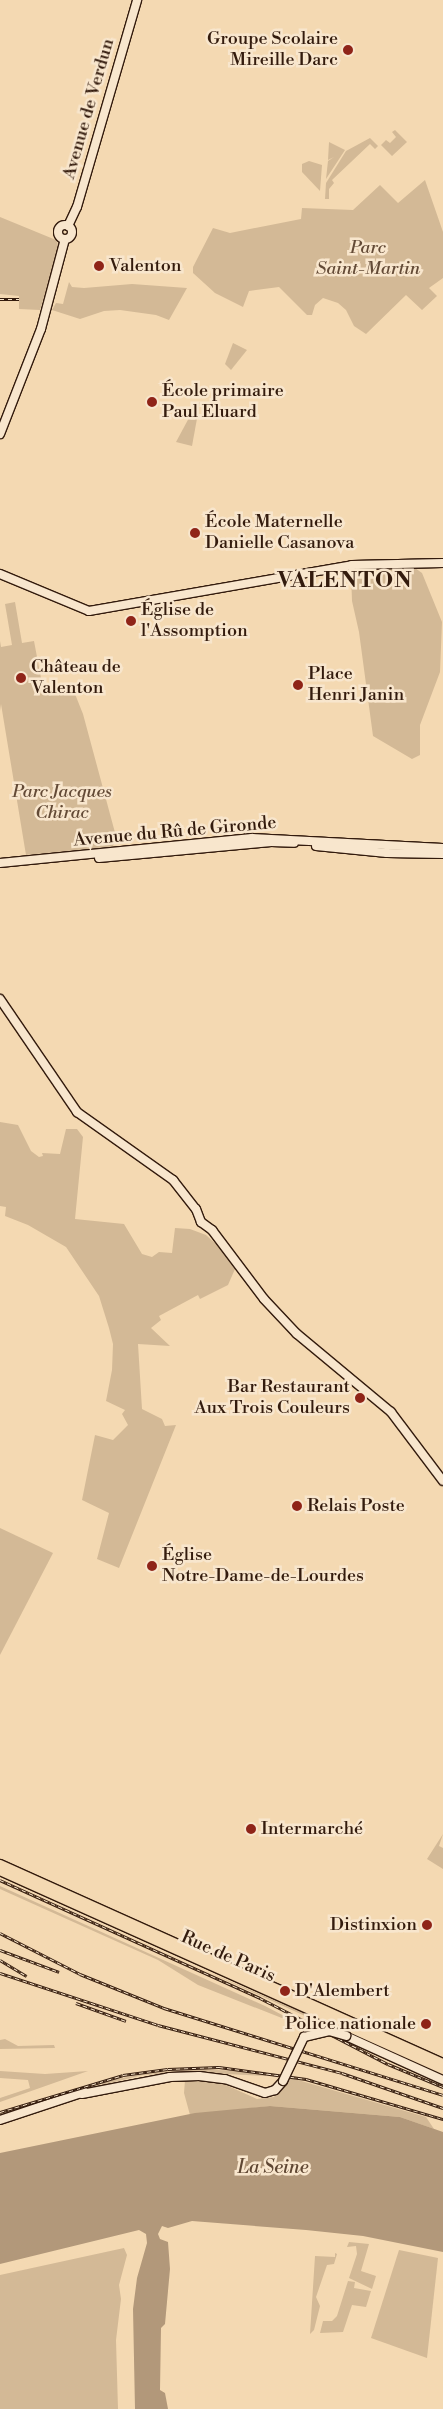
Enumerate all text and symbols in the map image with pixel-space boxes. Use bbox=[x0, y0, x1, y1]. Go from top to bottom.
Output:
place label: Groupe Scolaire Mireille Darc bbox=[207, 29, 338, 72]
street label: Avenue de Verdun bbox=[59, 36, 119, 182]
marker: Groupe Scolaire Mireille Darc bbox=[342, 44, 354, 56]
park label: Parc Saint-Martin bbox=[316, 238, 420, 280]
place label: Valenton bbox=[109, 255, 182, 277]
marker: Valenton bbox=[93, 260, 105, 272]
place label: École primaire Paul Eluard bbox=[162, 381, 284, 424]
marker: École primaire Paul Eluard bbox=[146, 396, 158, 408]
place label: École Maternelle Danielle Casanova bbox=[205, 512, 354, 554]
marker: École Maternelle Danielle Casanova bbox=[189, 527, 201, 539]
district label: VALENTON bbox=[276, 568, 414, 594]
place label: Église de l'Assomption bbox=[141, 600, 248, 642]
marker: Église de l'Assomption bbox=[125, 615, 137, 627]
place label: Château de Valenton bbox=[31, 657, 121, 700]
place label: Place Henri Janin bbox=[308, 664, 404, 706]
marker: Château de Valenton bbox=[15, 672, 27, 684]
marker: Place Henri Janin bbox=[292, 679, 304, 691]
park label: Parc Jacques Chirac bbox=[12, 782, 112, 824]
street label: Avenue du Rû de Gironde bbox=[73, 812, 277, 852]
place label: Bar Restaurant Aux Trois Couleurs bbox=[195, 1377, 350, 1420]
marker: Bar Restaurant Aux Trois Couleurs bbox=[354, 1392, 366, 1404]
place label: Relais Poste bbox=[307, 1495, 405, 1517]
marker: Relais Poste bbox=[291, 1500, 303, 1512]
place label: Église Notre-Dame-de-Lourdes bbox=[162, 1545, 364, 1588]
marker: Église Notre-Dame-de-Lourdes bbox=[146, 1560, 158, 1572]
place label: Intermarché bbox=[261, 1818, 363, 1840]
marker: Intermarché bbox=[245, 1823, 257, 1835]
place label: Distinxion bbox=[330, 1914, 417, 1936]
marker: Distinxion bbox=[421, 1919, 433, 1931]
street label: Rue de Paris bbox=[177, 1927, 279, 1987]
place label: D'Alembert bbox=[295, 1980, 390, 2002]
marker: D'Alembert bbox=[279, 1985, 291, 1997]
place label: Police nationale bbox=[285, 2013, 416, 2035]
marker: Police nationale bbox=[420, 2018, 432, 2030]
water label: La Seine bbox=[237, 2157, 309, 2179]

